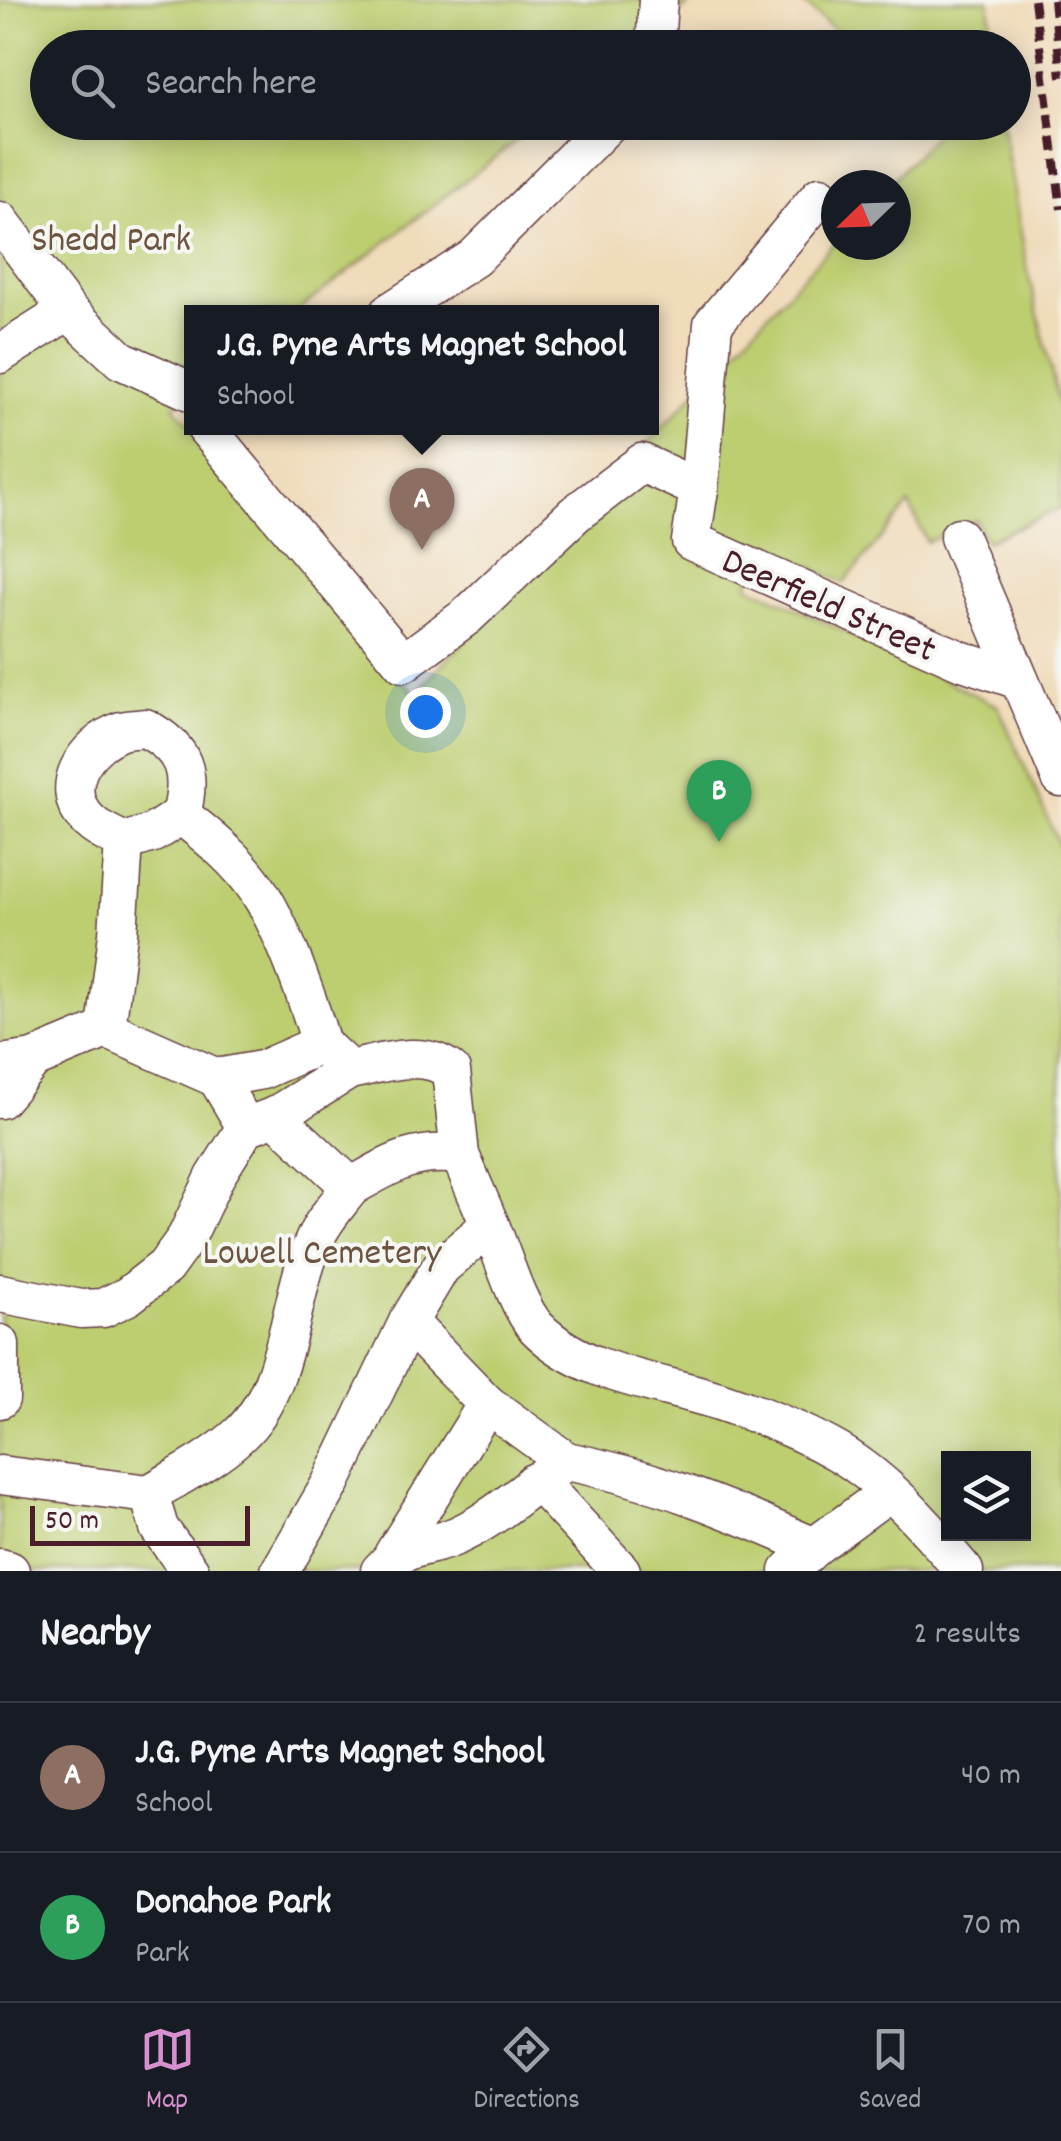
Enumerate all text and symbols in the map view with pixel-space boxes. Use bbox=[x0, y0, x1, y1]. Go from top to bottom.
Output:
search box bbox=[30, 30, 1031, 140]
icon: search bbox=[65, 58, 120, 113]
text: Search here bbox=[145, 58, 317, 113]
north arrow bbox=[821, 170, 911, 260]
park label: Shedd Park bbox=[31, 215, 191, 270]
popup bbox=[184, 305, 659, 435]
text: J.G. Pyne Arts Magnet School bbox=[217, 320, 626, 375]
text: School bbox=[217, 375, 294, 421]
pin: A bbox=[390, 468, 454, 550]
street label: Deerfield Street bbox=[712, 536, 944, 680]
your location bbox=[400, 687, 451, 738]
pin: B bbox=[686, 760, 752, 842]
park label: Lowell Cemetery bbox=[203, 1228, 442, 1283]
map controls bbox=[941, 1451, 1031, 1541]
button: layers bbox=[941, 1451, 1031, 1541]
scale bar bbox=[30, 1501, 250, 1546]
text: 50 m bbox=[45, 1503, 99, 1543]
text: Nearby bbox=[40, 1606, 150, 1666]
text: 2 results bbox=[914, 1613, 1021, 1659]
text: J.G. Pyne Arts Magnet School bbox=[135, 1727, 545, 1782]
text: A bbox=[64, 1754, 81, 1800]
text: 40 m bbox=[961, 1754, 1021, 1800]
text: School bbox=[135, 1782, 213, 1828]
text: Donahoe Park bbox=[135, 1877, 331, 1932]
text: B bbox=[65, 1904, 80, 1950]
text: 70 m bbox=[962, 1904, 1021, 1950]
text: Park bbox=[135, 1932, 190, 1978]
tab: Map bbox=[140, 2022, 195, 2122]
tab: Directions bbox=[474, 2022, 580, 2122]
tab: Saved bbox=[859, 2022, 921, 2122]

